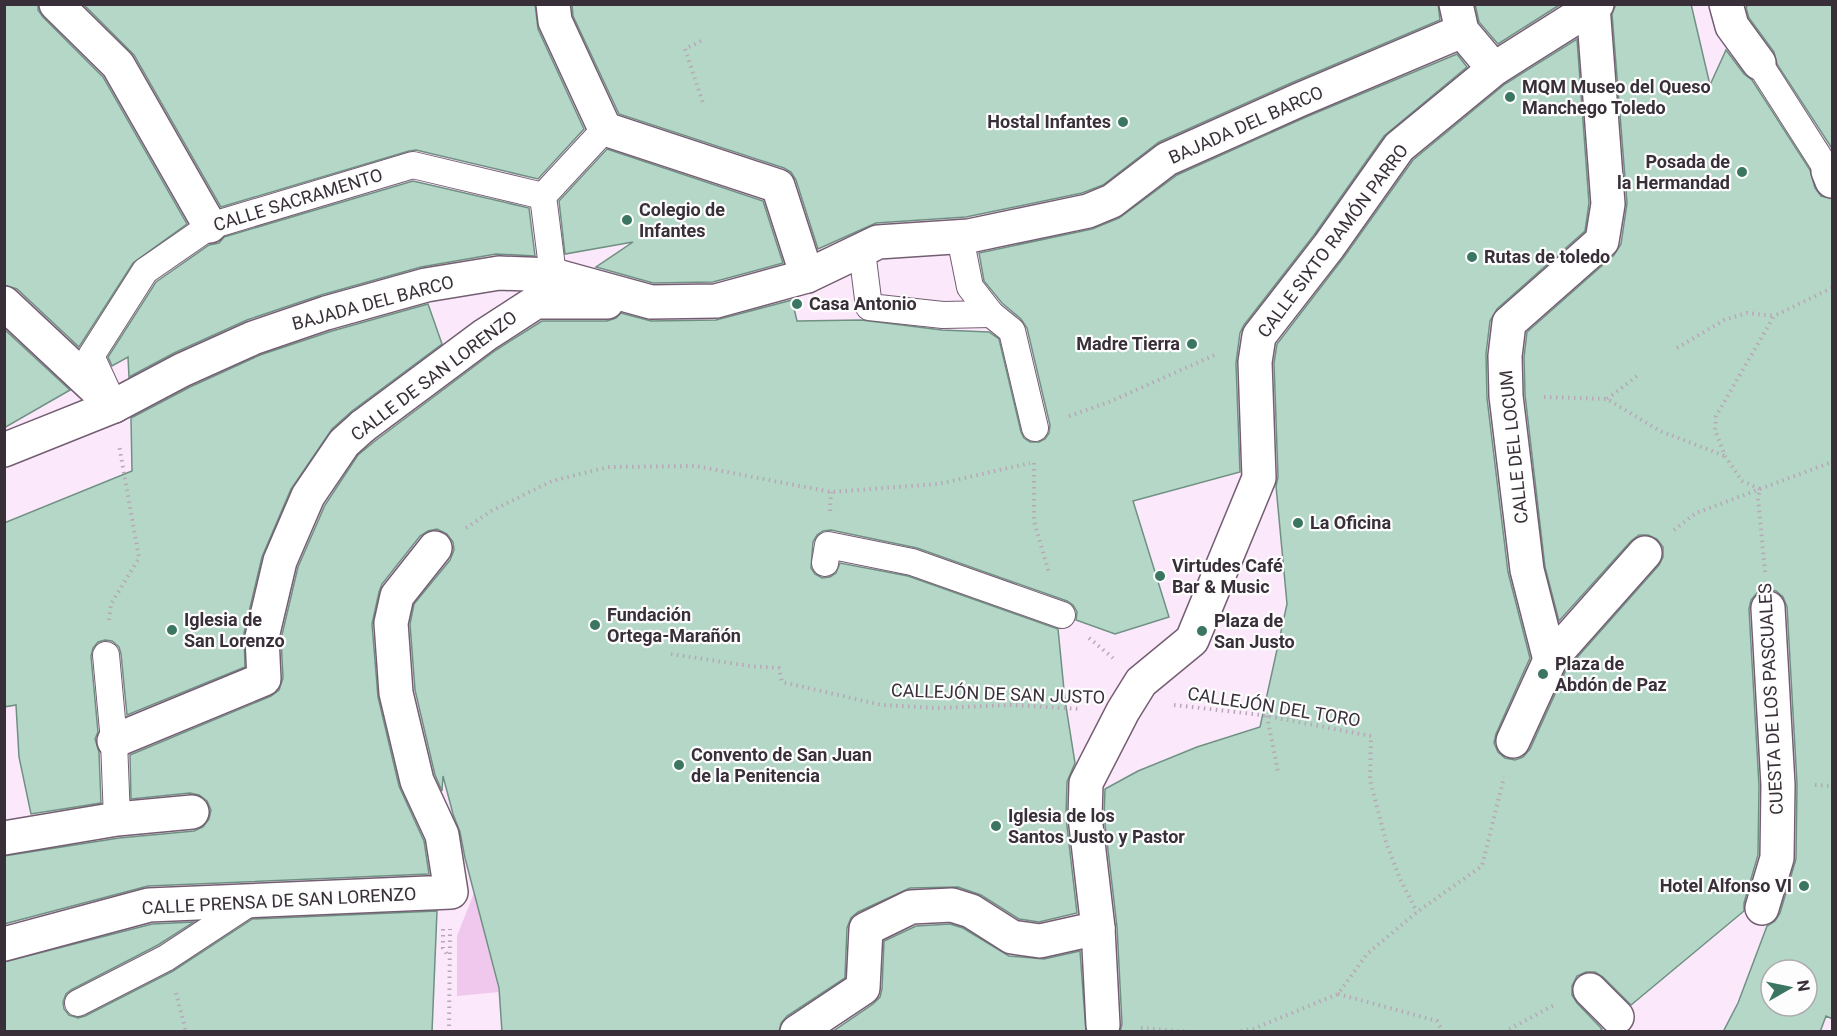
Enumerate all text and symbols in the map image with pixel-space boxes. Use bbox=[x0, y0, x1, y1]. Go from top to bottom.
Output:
place label: MQM Museo del Queso Manchego Toledo bbox=[1522, 76, 1711, 118]
street label: BAJADA DEL BARCO bbox=[1165, 81, 1326, 168]
marker: MQM Museo del Queso Manchego Toledo bbox=[1503, 90, 1517, 104]
place label: Hostal Infantes bbox=[987, 111, 1111, 132]
marker: Hostal Infantes bbox=[1116, 115, 1130, 129]
street label: CALLE SIXTO RAMÓN PARRO bbox=[1253, 140, 1412, 341]
place label: Posada de la Hermandad bbox=[1617, 151, 1730, 193]
street label: CALLE SACRAMENTO bbox=[211, 164, 385, 235]
marker: Posada de la Hermandad bbox=[1735, 165, 1749, 179]
place label: Colegio de Infantes bbox=[639, 199, 725, 241]
marker: Colegio de Infantes bbox=[620, 213, 634, 227]
place label: Rutas de toledo bbox=[1484, 246, 1610, 267]
marker: Rutas de toledo bbox=[1465, 250, 1479, 264]
street label: BAJADA DEL BARCO bbox=[290, 271, 456, 334]
place label: Casa Antonio bbox=[809, 293, 917, 314]
marker: Casa Antonio bbox=[790, 297, 804, 311]
street label: CALLE DE SAN LORENZO bbox=[347, 306, 521, 445]
place label: Madre Tierra bbox=[1076, 333, 1180, 354]
marker: Madre Tierra bbox=[1185, 337, 1199, 351]
street label: CALLE DEL LOCUM bbox=[1495, 369, 1532, 525]
place label: La Oficina bbox=[1310, 512, 1391, 533]
marker: La Oficina bbox=[1291, 516, 1305, 530]
place label: Virtudes Café Bar & Music bbox=[1172, 555, 1283, 597]
marker: Virtudes Café Bar & Music bbox=[1153, 569, 1167, 583]
street label: CUESTA DE LOS PASCUALES bbox=[1754, 582, 1787, 815]
place label: Fundación Ortega-Marañón bbox=[607, 604, 741, 646]
place label: Iglesia de San Lorenzo bbox=[184, 609, 285, 651]
place label: Plaza de San Justo bbox=[1214, 610, 1295, 652]
marker: Fundación Ortega-Marañón bbox=[588, 618, 602, 632]
marker: Iglesia de San Lorenzo bbox=[165, 623, 179, 637]
marker: Plaza de San Justo bbox=[1195, 624, 1209, 638]
place label: Plaza de Abdón de Paz bbox=[1555, 653, 1667, 695]
marker: Plaza de Abdón de Paz bbox=[1536, 667, 1550, 681]
street label: CALLEJÓN DE SAN JUSTO bbox=[891, 679, 1105, 708]
street label: CALLEJÓN DEL TORO bbox=[1186, 682, 1362, 731]
place label: Convento de San Juan de la Penitencia bbox=[691, 744, 872, 786]
marker: Convento de San Juan de la Penitencia bbox=[672, 758, 686, 772]
place label: Iglesia de los Santos Justo y Pastor bbox=[1008, 805, 1185, 847]
marker: Iglesia de los Santos Justo y Pastor bbox=[989, 819, 1003, 833]
place label: Hotel Alfonso VI bbox=[1660, 875, 1792, 896]
marker: Hotel Alfonso VI bbox=[1797, 879, 1811, 893]
street label: CALLE PRENSA DE SAN LORENZO bbox=[141, 883, 417, 918]
north arrow bbox=[1759, 958, 1819, 1018]
text: N bbox=[1793, 979, 1814, 993]

